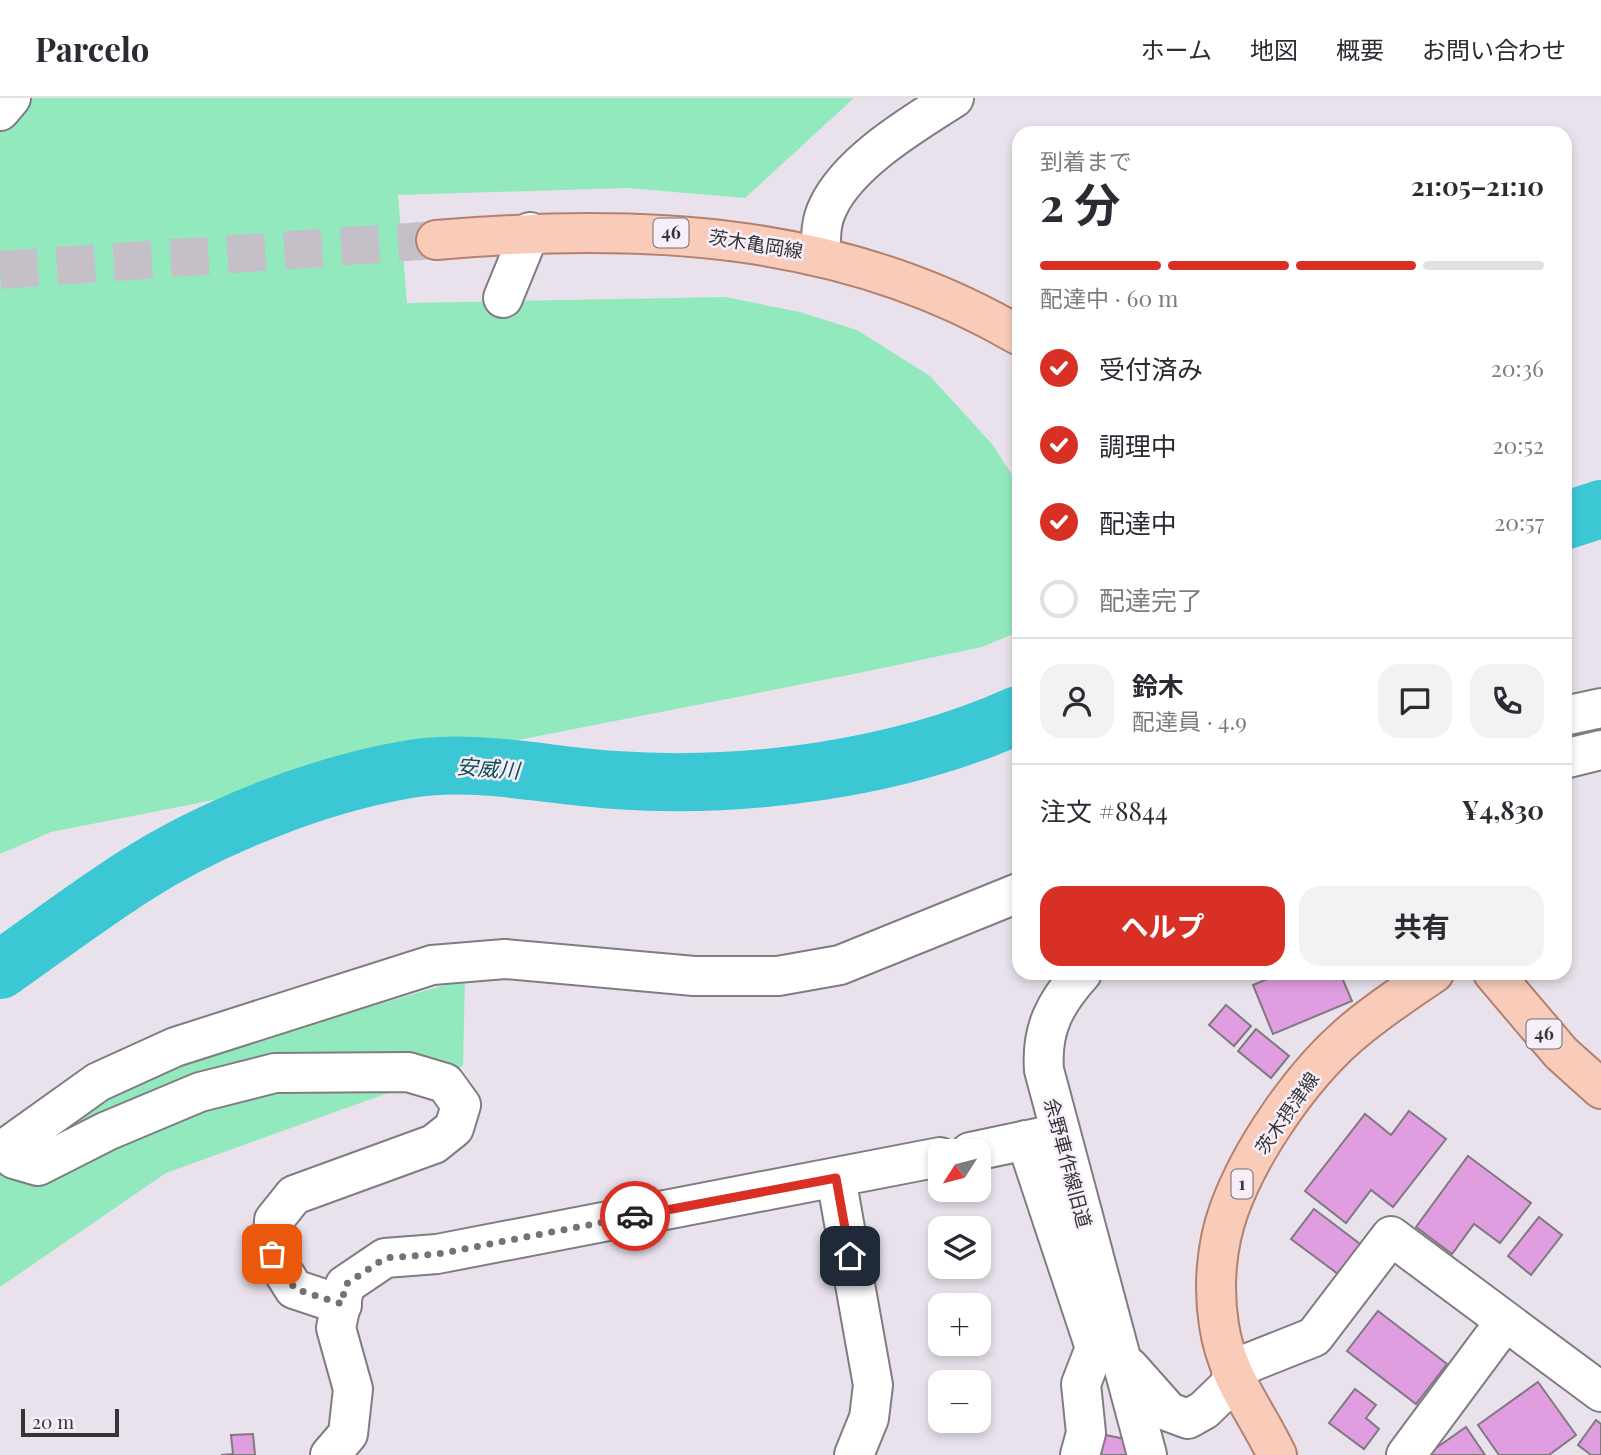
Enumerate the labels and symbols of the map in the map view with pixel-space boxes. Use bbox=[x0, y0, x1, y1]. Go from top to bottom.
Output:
road number: 46 bbox=[654, 218, 688, 248]
street label: 茨木亀岡線 bbox=[707, 223, 805, 263]
water label: 安威川 bbox=[456, 751, 523, 783]
road number: 46 bbox=[1526, 1020, 1562, 1049]
street label: 茨木摂津線 bbox=[1248, 1066, 1324, 1159]
street label: 余野車作線旧道 bbox=[1039, 1095, 1099, 1230]
north arrow bbox=[928, 1139, 990, 1202]
road number: 1 bbox=[1232, 1170, 1252, 1198]
courier bbox=[600, 1181, 670, 1251]
pin bbox=[242, 1224, 302, 1284]
pin bbox=[820, 1226, 880, 1286]
scale bar bbox=[21, 1406, 119, 1438]

